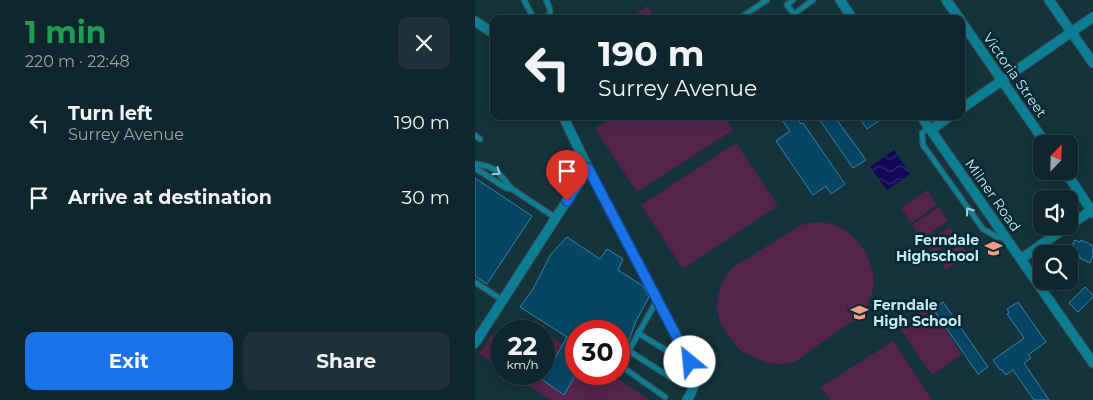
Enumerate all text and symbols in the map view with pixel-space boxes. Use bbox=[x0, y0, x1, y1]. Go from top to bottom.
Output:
text: 1 min bbox=[25, 14, 106, 51]
button: close bbox=[398, 17, 450, 69]
street label: Victoria Street bbox=[979, 29, 1051, 121]
text: 190 m bbox=[598, 32, 704, 75]
icon: left bbox=[515, 35, 580, 100]
text: 220 m · 22:48 bbox=[25, 52, 130, 71]
text: Surrey Avenue bbox=[598, 75, 757, 102]
text: Turn left bbox=[68, 102, 153, 125]
icon: left bbox=[25, 109, 53, 137]
text: 190 m bbox=[394, 111, 450, 134]
text: Surrey Avenue bbox=[68, 125, 184, 144]
north arrow bbox=[1033, 135, 1077, 180]
map controls bbox=[1033, 135, 1078, 290]
pin bbox=[546, 150, 588, 201]
street label: Milner Road bbox=[961, 155, 1025, 235]
icon: arrive bbox=[553, 157, 581, 185]
one-way arrow bbox=[491, 166, 501, 175]
icon: arrive bbox=[25, 184, 53, 212]
text: Arrive at destination bbox=[68, 186, 272, 209]
text: 30 m bbox=[402, 186, 450, 209]
button: sound bbox=[1033, 190, 1078, 235]
one-way arrow bbox=[966, 207, 975, 217]
place label: Ferndale Highschool bbox=[896, 231, 979, 265]
school or university icon: Ferndale Highschool bbox=[983, 238, 1003, 258]
button: search bbox=[1033, 245, 1078, 290]
place label: Ferndale High School bbox=[873, 296, 961, 330]
school or university icon: Ferndale High School bbox=[849, 303, 869, 323]
speed limit sign: 30 bbox=[565, 320, 630, 385]
text: 22 bbox=[508, 331, 537, 361]
button: Exit bbox=[25, 332, 233, 390]
button: Share bbox=[243, 332, 450, 390]
position arrow bbox=[663, 335, 715, 387]
text: km/h bbox=[506, 357, 539, 372]

